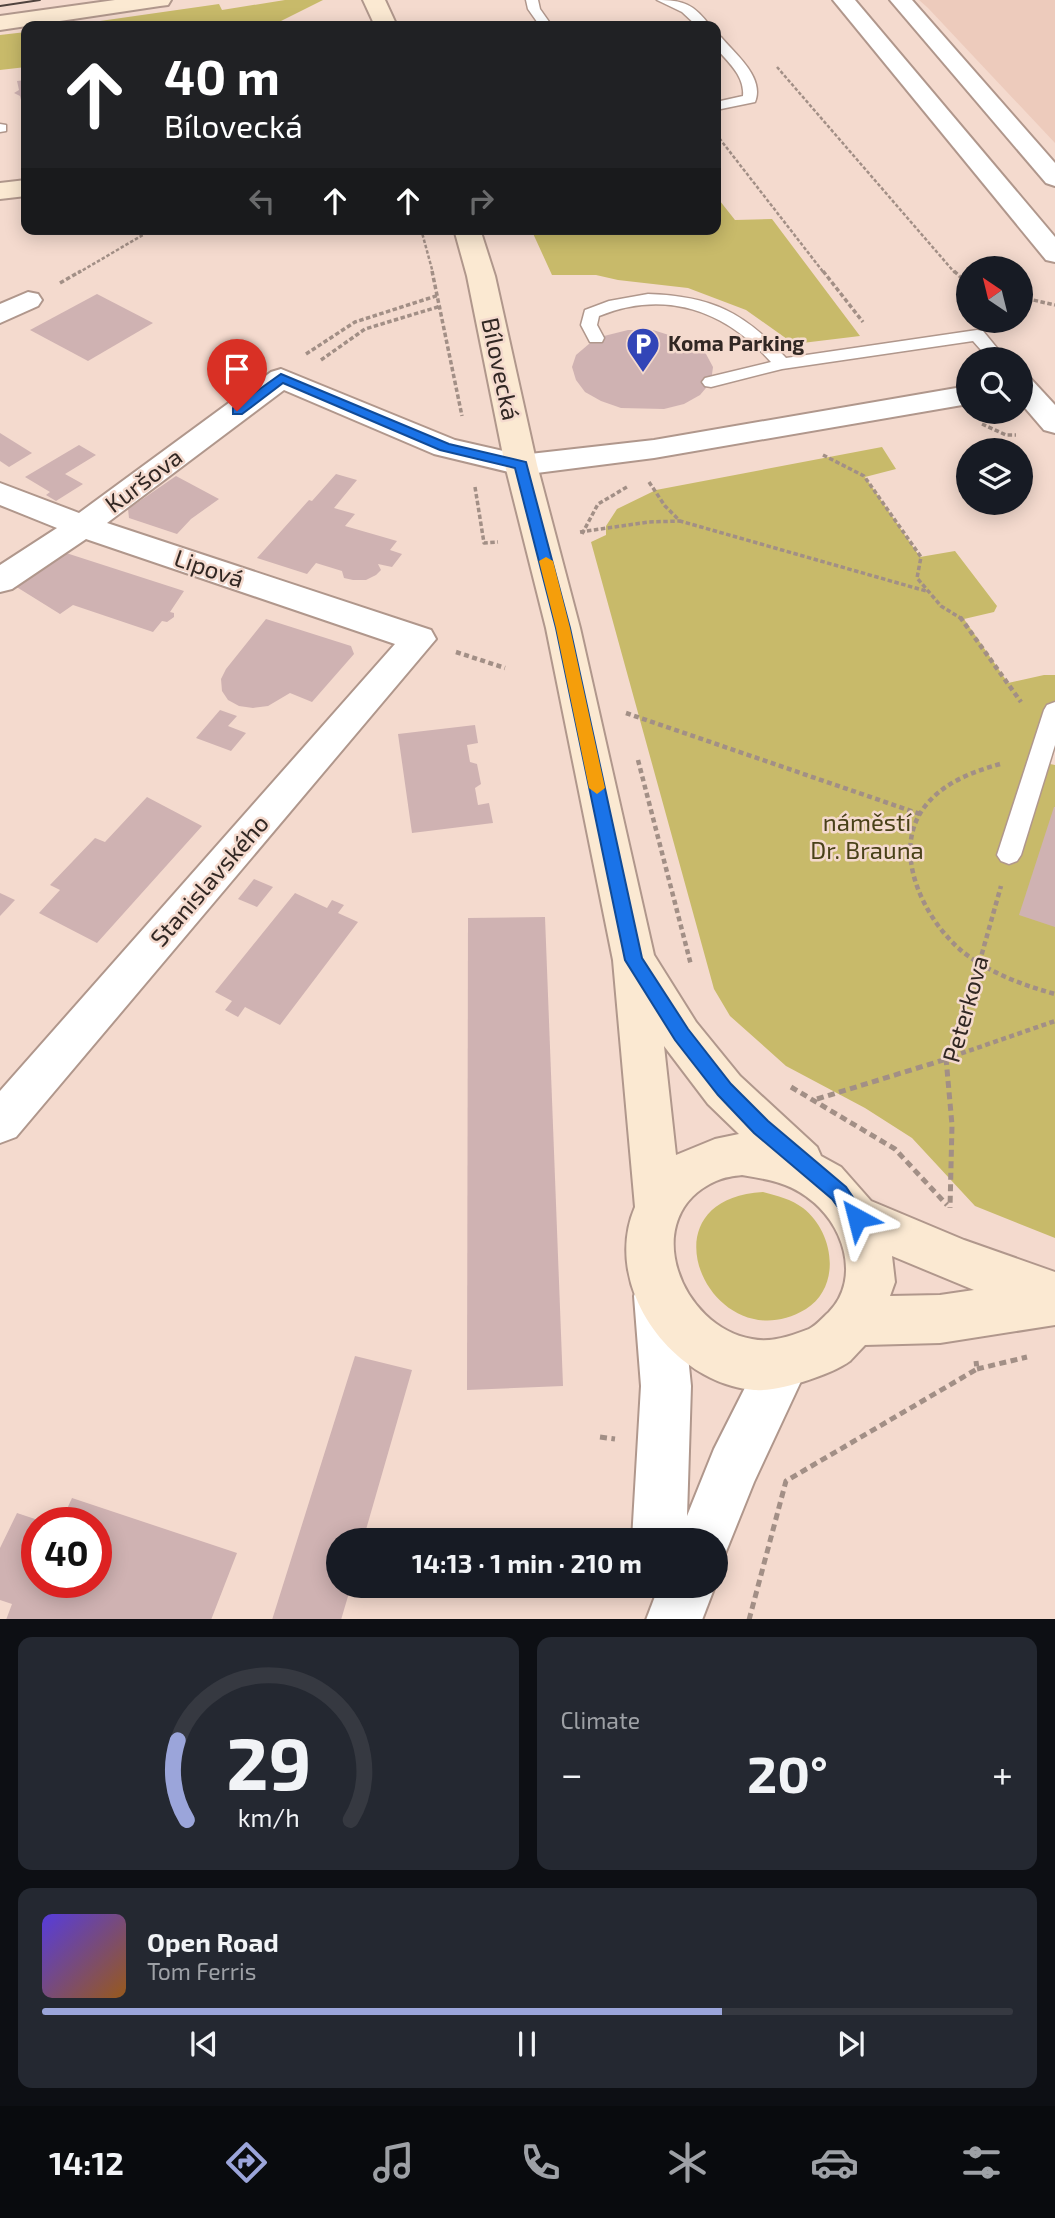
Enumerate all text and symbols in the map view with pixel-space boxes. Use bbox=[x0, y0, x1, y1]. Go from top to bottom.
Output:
text: 40 m bbox=[164, 46, 280, 105]
icon: ahead bbox=[49, 49, 140, 140]
text: Bílovecká bbox=[164, 106, 303, 144]
icon: left bbox=[243, 182, 281, 220]
icon: ahead bbox=[316, 182, 354, 220]
icon: ahead bbox=[389, 182, 427, 220]
icon: right bbox=[462, 182, 500, 220]
north arrow bbox=[956, 256, 1032, 332]
map controls bbox=[956, 256, 1033, 515]
street label: Bílovecká bbox=[476, 315, 526, 423]
parking icon: Koma Parking bbox=[624, 325, 662, 374]
place label: Koma Parking bbox=[668, 330, 805, 355]
pin bbox=[207, 339, 267, 411]
button: search bbox=[956, 347, 1033, 424]
icon: arrive bbox=[218, 350, 256, 388]
button: layers bbox=[956, 438, 1033, 515]
street label: Kuršova bbox=[99, 441, 187, 518]
street label: Lipová bbox=[171, 542, 248, 593]
park label: náměstí Dr. Brauna bbox=[810, 807, 924, 864]
street label: Stanislavského bbox=[144, 808, 274, 952]
street label: Peterkova bbox=[936, 952, 994, 1065]
position arrow bbox=[820, 1181, 894, 1255]
speed limit sign: 40 bbox=[21, 1507, 112, 1598]
text: 14:13 · 1 min · 210 m bbox=[412, 1547, 642, 1578]
text: Climate bbox=[561, 1706, 640, 1734]
text: 29 bbox=[226, 1717, 311, 1805]
text: 20° bbox=[747, 1741, 828, 1803]
text: − bbox=[561, 1750, 583, 1796]
text: + bbox=[992, 1750, 1013, 1796]
text: km/h bbox=[237, 1801, 299, 1831]
text: Open Road bbox=[147, 1926, 279, 1957]
text: Tom Ferris bbox=[147, 1957, 256, 1985]
icon: previous bbox=[185, 2025, 223, 2063]
icon: pause bbox=[508, 2025, 546, 2063]
icon: next bbox=[832, 2025, 870, 2063]
icon: directions bbox=[222, 2138, 271, 2187]
icon: music bbox=[369, 2138, 418, 2187]
icon: phone bbox=[516, 2138, 565, 2187]
icon: climate bbox=[663, 2138, 712, 2187]
icon: car bbox=[810, 2138, 859, 2187]
icon: filters bbox=[957, 2138, 1006, 2187]
text: 14:12 bbox=[49, 2143, 124, 2181]

